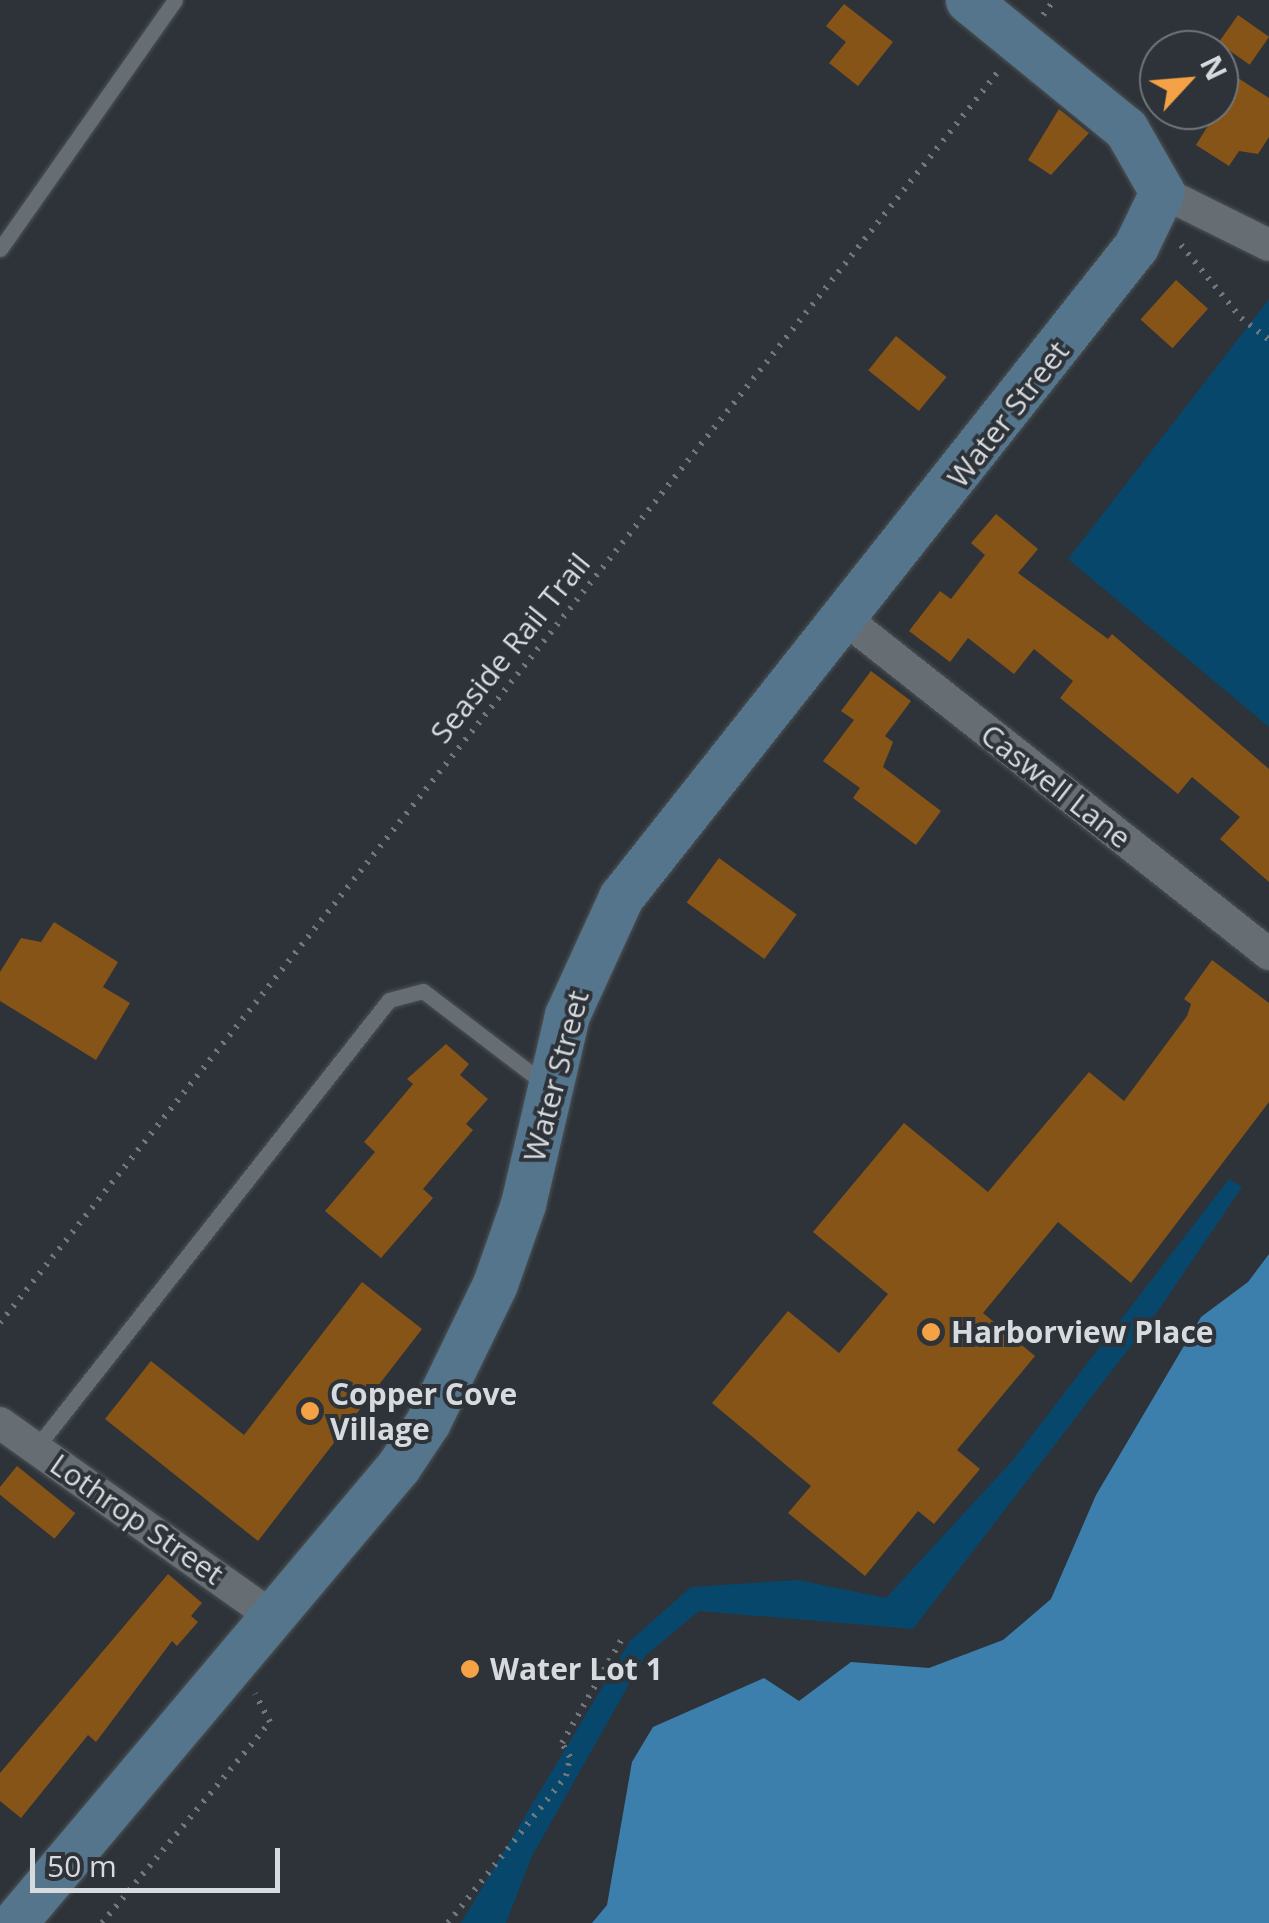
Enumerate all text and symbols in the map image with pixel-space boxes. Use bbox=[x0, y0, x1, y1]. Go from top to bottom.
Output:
north arrow bbox=[1139, 30, 1239, 130]
text: N bbox=[1192, 49, 1236, 86]
street label: Water Street bbox=[940, 334, 1076, 494]
street label: Seaside Rail Trail bbox=[423, 546, 597, 750]
street label: Caswell Lane bbox=[974, 716, 1138, 856]
street label: Water Street bbox=[516, 986, 596, 1166]
place label: Harborview Place bbox=[951, 1314, 1214, 1350]
marker: Harborview Place bbox=[920, 1321, 942, 1343]
place label: Copper Cove Village bbox=[330, 1376, 517, 1446]
marker: Copper Cove Village bbox=[299, 1400, 321, 1422]
street label: Lothrop Street bbox=[44, 1446, 230, 1592]
place label: Water Lot 1 bbox=[490, 1651, 663, 1687]
marker: Water Lot 1 bbox=[459, 1658, 481, 1680]
scale bar bbox=[35, 1828, 285, 1890]
text: 50 m bbox=[47, 1845, 117, 1886]

